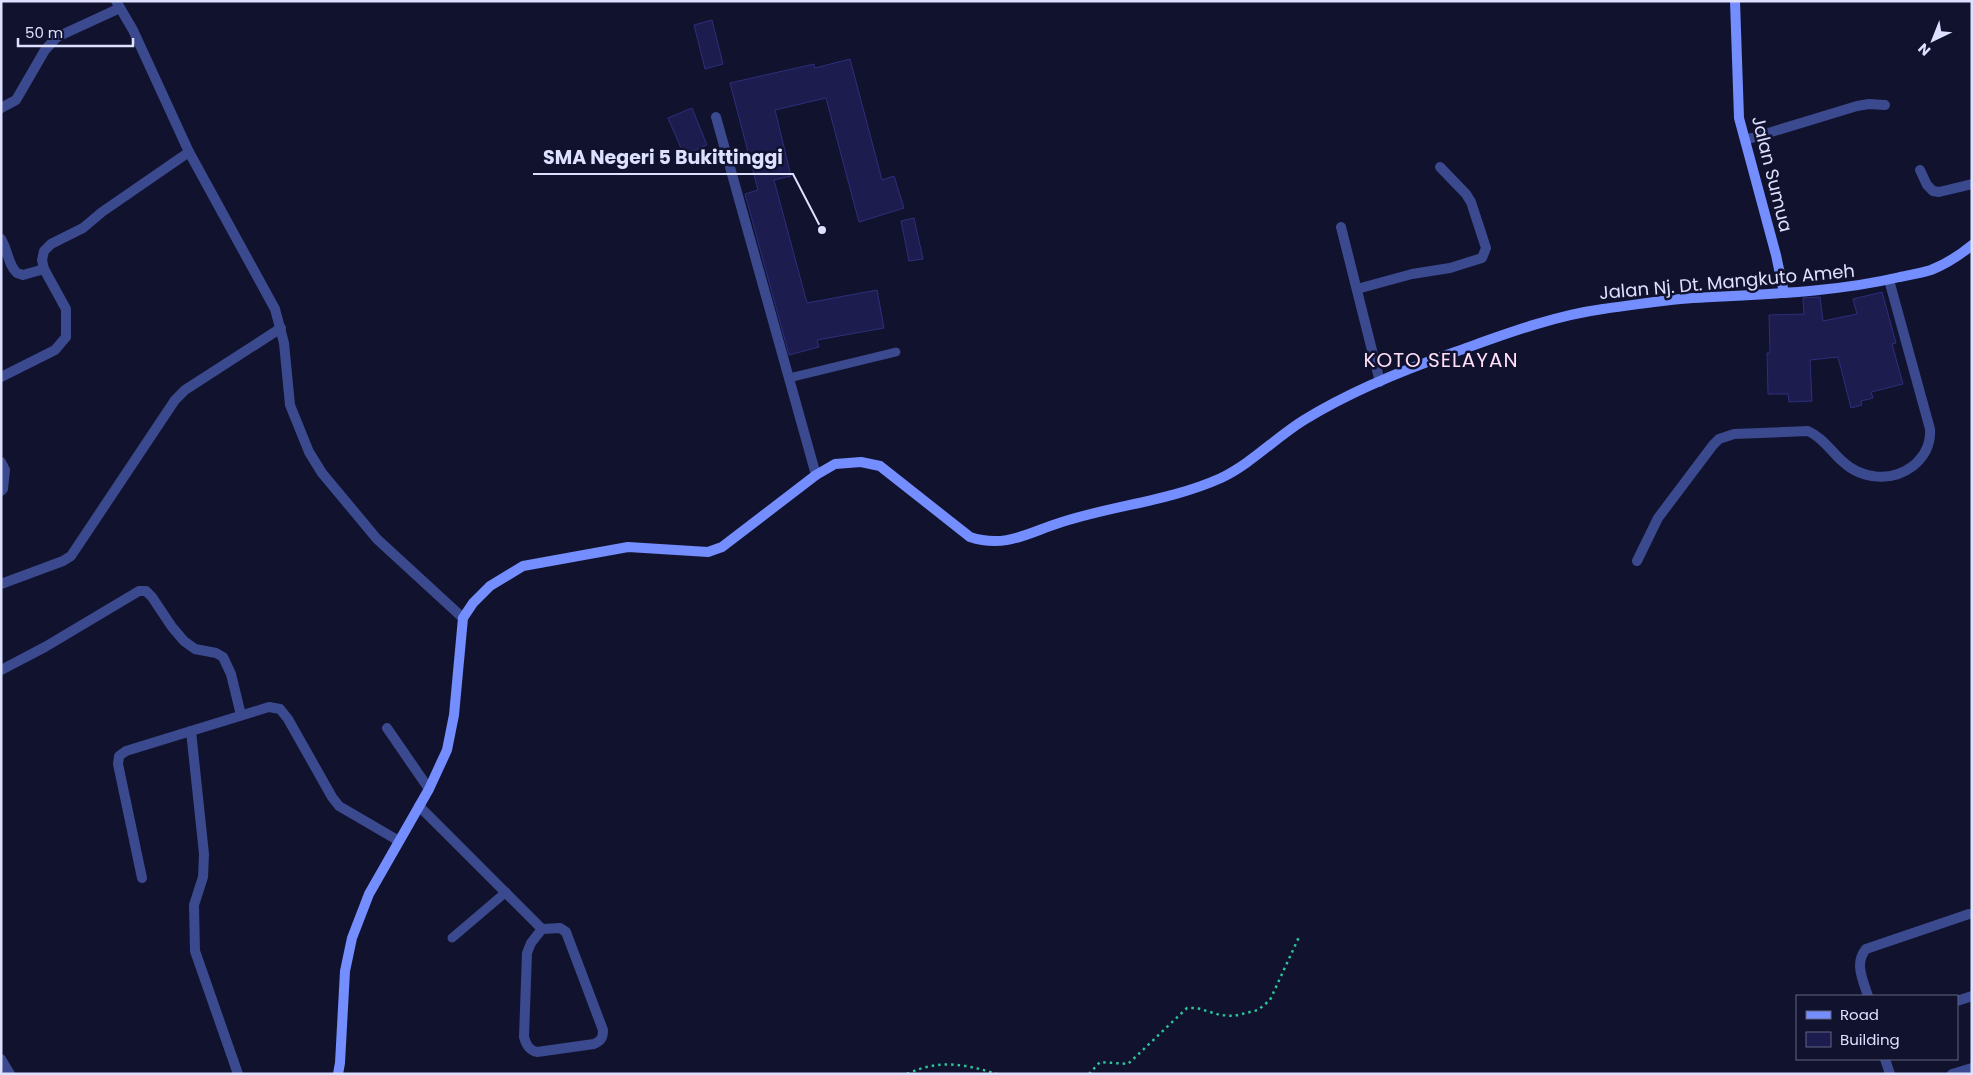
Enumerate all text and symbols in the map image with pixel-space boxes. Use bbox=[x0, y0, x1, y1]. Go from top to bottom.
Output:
scale bar bbox=[18, 15, 132, 47]
north arrow bbox=[1908, 15, 1958, 65]
text: 50 m bbox=[25, 22, 63, 43]
text: N bbox=[1913, 39, 1935, 60]
street label: Jalan Sumua bbox=[1746, 113, 1799, 235]
callout: SMA Negeri 5 Bukittinggi bbox=[533, 140, 793, 174]
text: SMA Negeri 5 Bukittinggi bbox=[543, 144, 783, 171]
street label: Jalan Nj. Dt. Mangkuto Ameh bbox=[1598, 258, 1856, 305]
district label: KOTO SELAYAN bbox=[1364, 346, 1518, 374]
legend bbox=[1796, 995, 1958, 1060]
text: Road bbox=[1840, 1004, 1879, 1025]
text: Building bbox=[1840, 1029, 1900, 1050]

